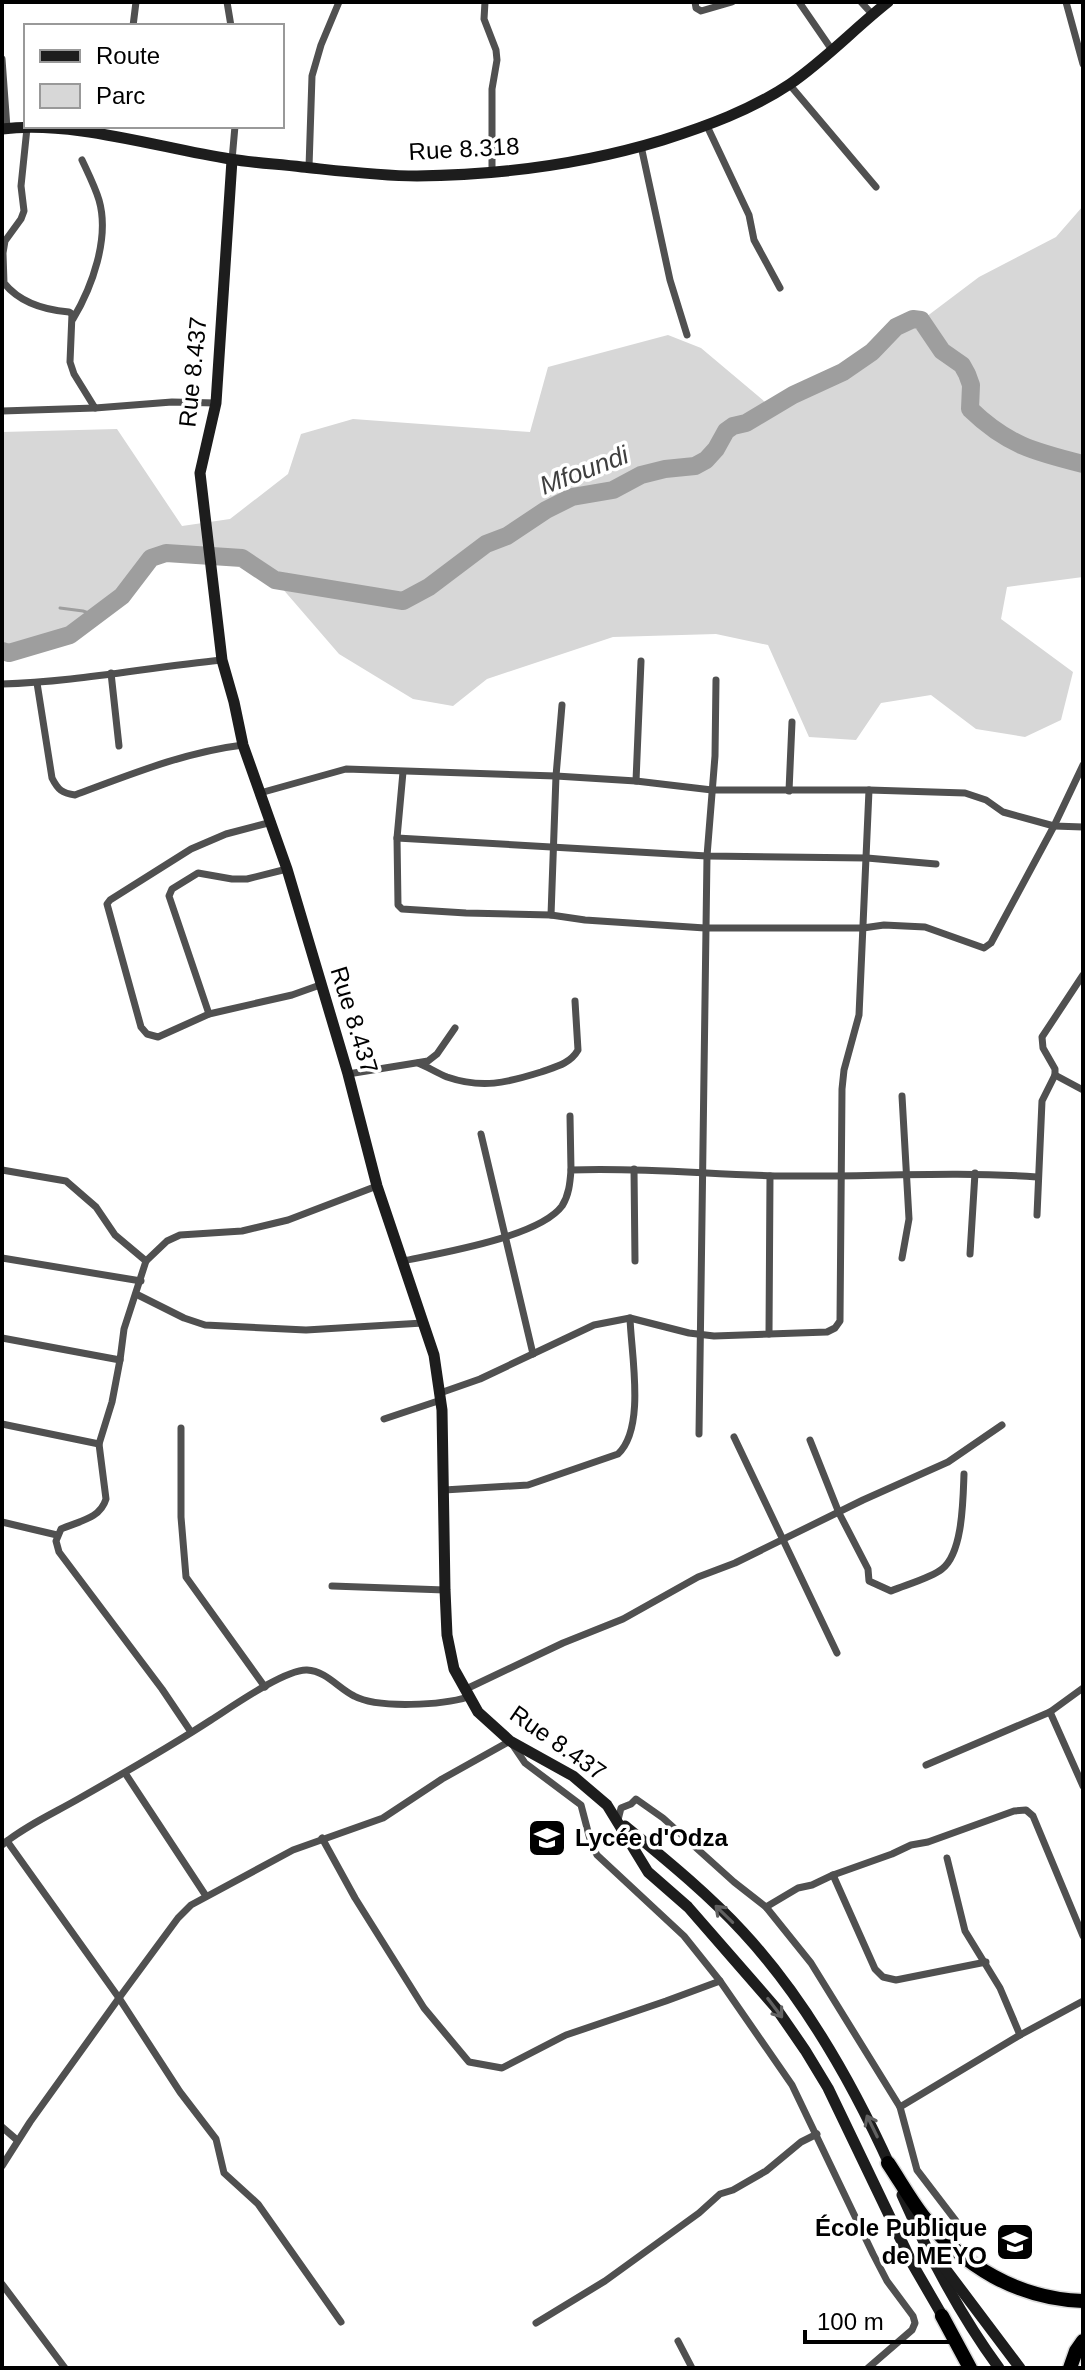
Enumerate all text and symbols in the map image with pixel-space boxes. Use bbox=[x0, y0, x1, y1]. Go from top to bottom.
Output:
legend bbox=[24, 24, 284, 128]
text: Route bbox=[96, 42, 160, 69]
text: Parc bbox=[96, 82, 145, 109]
street label: Rue 8.318 bbox=[408, 132, 520, 165]
street label: Rue 8.437 bbox=[173, 315, 212, 428]
water label: Mfoundi bbox=[535, 439, 634, 501]
street label: Rue 8.437 bbox=[325, 963, 384, 1077]
street label: Rue 8.437 bbox=[505, 1700, 611, 1785]
school or university icon: Lycée d'Odza bbox=[526, 1817, 568, 1859]
place label: Lycée d'Odza bbox=[575, 1824, 729, 1851]
one-way arrow bbox=[715, 1905, 734, 1924]
one-way arrow bbox=[766, 1997, 783, 2018]
one-way arrow bbox=[863, 2115, 879, 2139]
place label: École Publique de MEYO bbox=[815, 2214, 987, 2269]
school or university icon: École Publique de MEYO bbox=[994, 2221, 1036, 2263]
scale bar bbox=[805, 2294, 951, 2344]
text: 100 m bbox=[817, 2308, 884, 2335]

